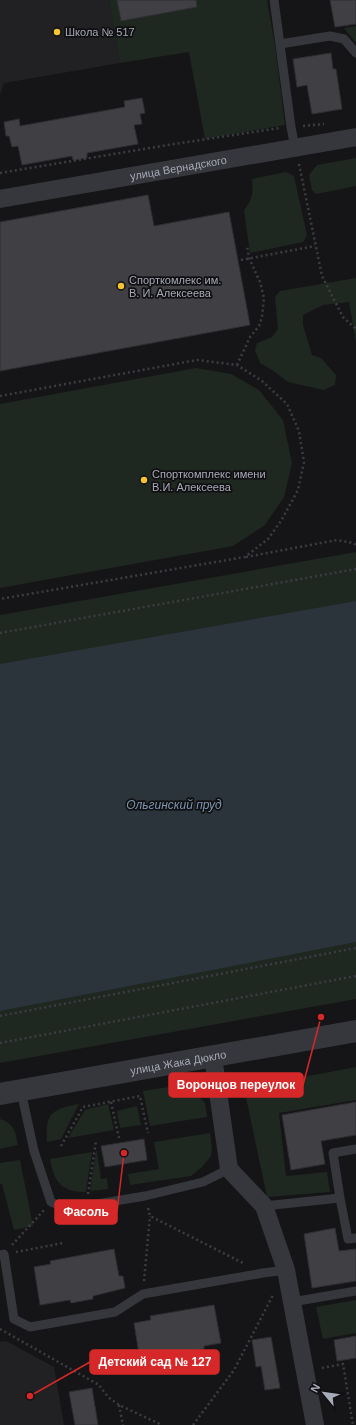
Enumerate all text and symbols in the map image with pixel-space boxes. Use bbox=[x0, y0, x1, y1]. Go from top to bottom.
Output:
place label: Школа № 517 bbox=[65, 26, 135, 38]
marker: Школа № 517 bbox=[52, 27, 62, 37]
street label: улица Вернадского bbox=[129, 154, 228, 182]
place label: Спорткомлекс им. В. И. Алексеева bbox=[129, 274, 221, 299]
marker: Спорткомлекс им. В. И. Алексеева bbox=[116, 281, 126, 291]
place label: Спорткомплекс имени В.И. Алексеева bbox=[152, 468, 266, 493]
marker: Спорткомплекс имени В.И. Алексеева bbox=[139, 475, 149, 485]
water label: Ольгинский пруд bbox=[126, 798, 222, 812]
street label: улица Жака Дюкло bbox=[129, 1048, 227, 1077]
callout: Воронцов переулок bbox=[169, 1073, 303, 1097]
text: Воронцов переулок bbox=[177, 1078, 296, 1092]
callout: Фасоль bbox=[55, 1200, 117, 1224]
text: Фасоль bbox=[63, 1205, 109, 1219]
callout: Детский сад № 127 bbox=[90, 1350, 219, 1374]
text: Детский сад № 127 bbox=[99, 1355, 212, 1369]
north arrow bbox=[304, 1373, 344, 1413]
text: N bbox=[308, 1382, 322, 1395]

